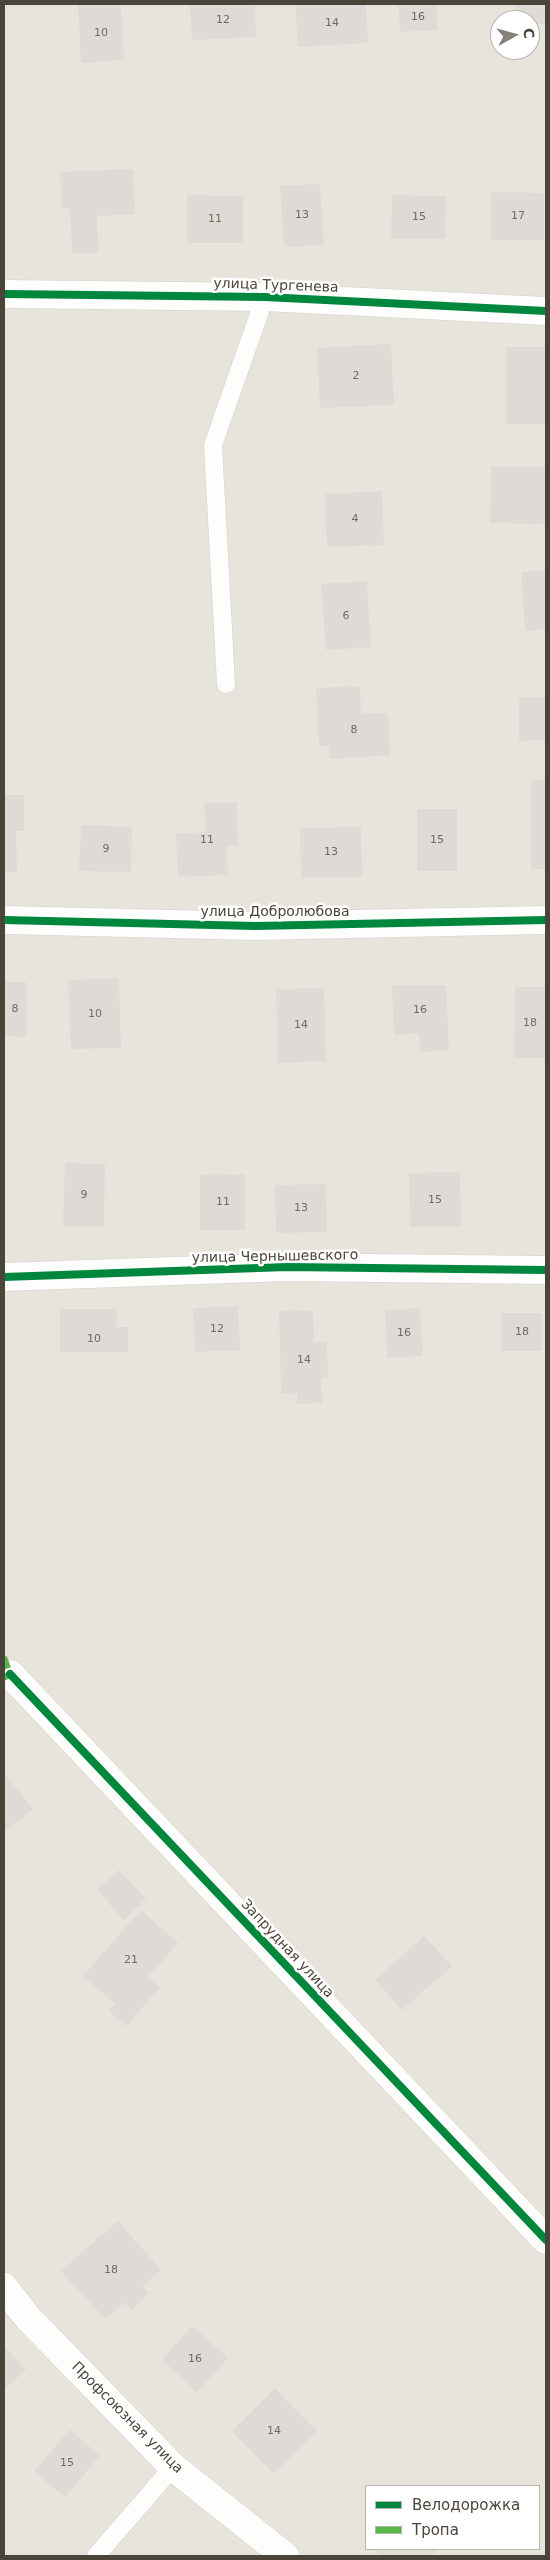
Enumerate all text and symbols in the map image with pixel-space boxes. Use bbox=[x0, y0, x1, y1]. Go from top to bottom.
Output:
house number: 16 bbox=[411, 10, 425, 24]
north arrow bbox=[490, 10, 540, 60]
house number: 12 bbox=[216, 13, 230, 27]
house number: 14 bbox=[325, 16, 339, 30]
house number: 10 bbox=[94, 26, 108, 40]
text: С bbox=[520, 27, 537, 39]
house number: 13 bbox=[295, 208, 309, 222]
house number: 17 bbox=[511, 209, 525, 223]
house number: 15 bbox=[412, 210, 426, 224]
house number: 11 bbox=[208, 212, 222, 226]
street label: улица Тургенева bbox=[213, 275, 339, 297]
house number: 2 bbox=[353, 369, 359, 383]
house number: 4 bbox=[352, 512, 358, 526]
house number: 6 bbox=[343, 609, 349, 623]
house number: 8 bbox=[351, 723, 357, 737]
house number: 11 bbox=[200, 833, 214, 847]
house number: 15 bbox=[430, 833, 444, 847]
house number: 9 bbox=[103, 842, 109, 856]
house number: 13 bbox=[324, 845, 338, 859]
street label: улица Добролюбова bbox=[200, 904, 350, 920]
house number: 8 bbox=[12, 1002, 18, 1016]
house number: 16 bbox=[413, 1003, 427, 1017]
house number: 10 bbox=[88, 1007, 102, 1021]
house number: 18 bbox=[523, 1016, 537, 1030]
house number: 14 bbox=[294, 1018, 308, 1032]
house number: 9 bbox=[81, 1188, 87, 1202]
house number: 15 bbox=[428, 1193, 442, 1207]
house number: 11 bbox=[216, 1195, 230, 1209]
house number: 13 bbox=[294, 1201, 308, 1215]
street label: улица Чернышевского bbox=[192, 1247, 358, 1267]
house number: 12 bbox=[210, 1322, 224, 1336]
house number: 18 bbox=[515, 1325, 529, 1339]
house number: 16 bbox=[397, 1326, 411, 1340]
house number: 10 bbox=[87, 1332, 101, 1346]
house number: 14 bbox=[297, 1353, 311, 1367]
street label: Запрудная улица bbox=[237, 1896, 337, 2002]
house number: 21 bbox=[124, 1953, 138, 1967]
house number: 18 bbox=[104, 2263, 118, 2277]
house number: 16 bbox=[188, 2352, 202, 2366]
street label: Профсоюзная улица bbox=[68, 2359, 186, 2477]
house number: 14 bbox=[267, 2424, 281, 2438]
house number: 15 bbox=[60, 2456, 74, 2470]
legend bbox=[365, 2485, 540, 2550]
text: Велодорожка bbox=[412, 2496, 520, 2514]
text: Тропа bbox=[412, 2521, 459, 2539]

